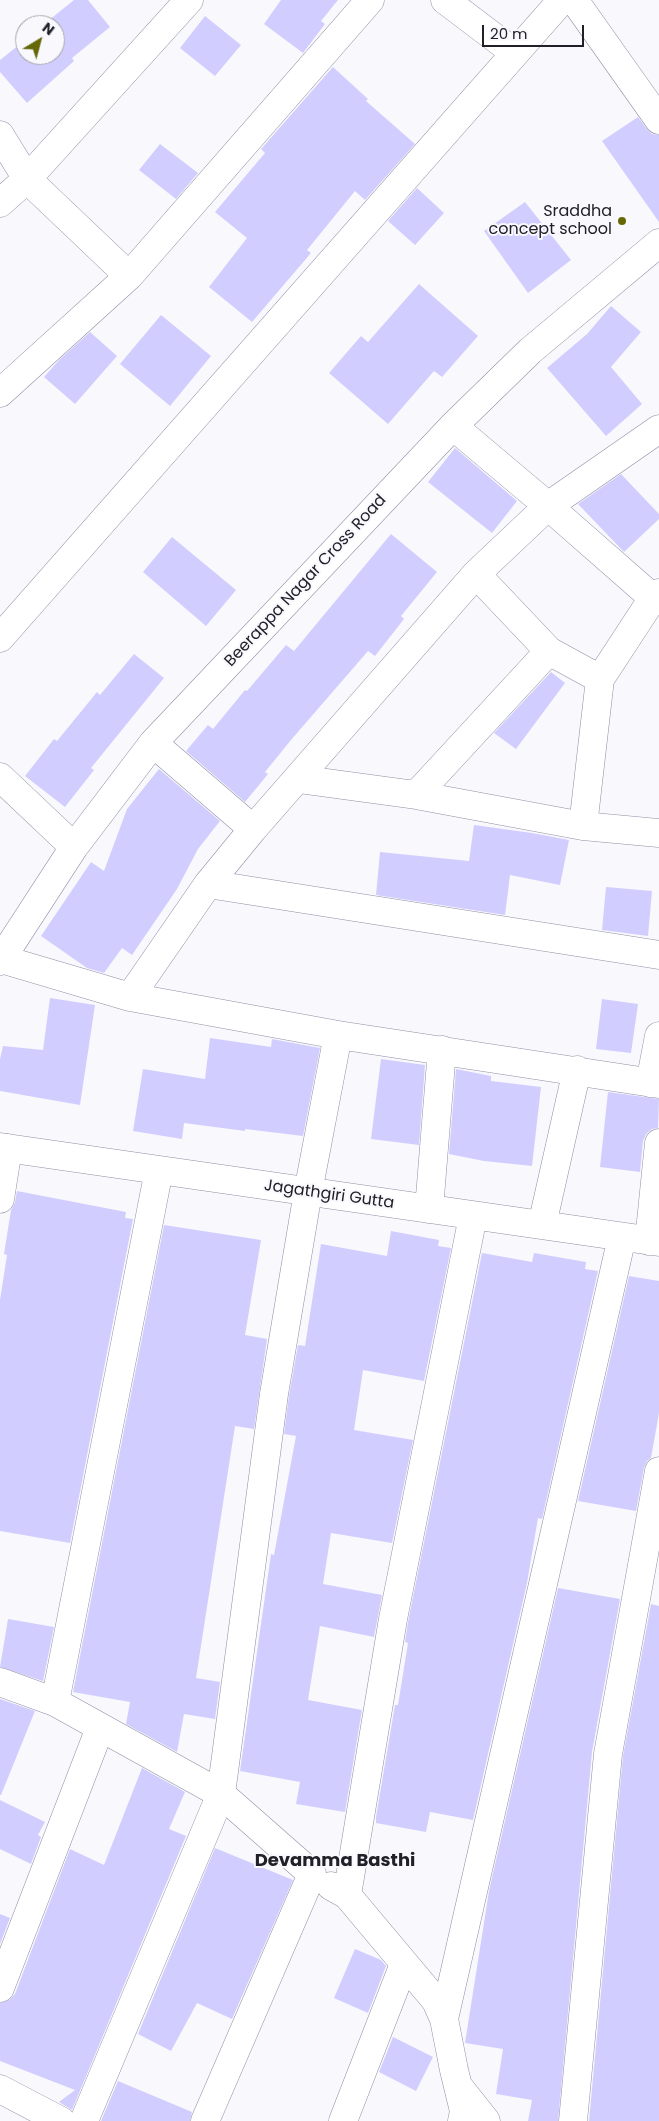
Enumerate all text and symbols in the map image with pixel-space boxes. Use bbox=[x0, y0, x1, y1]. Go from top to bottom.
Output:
north arrow bbox=[15, 15, 65, 65]
scale bar bbox=[484, 15, 586, 47]
text: N bbox=[38, 18, 59, 40]
text: 20 m bbox=[490, 23, 528, 44]
place label: Sraddha concept school bbox=[489, 202, 612, 240]
marker: Sraddha concept school bbox=[616, 215, 628, 227]
street label: Beerappa Nagar Cross Road bbox=[221, 491, 391, 671]
street label: Jagathgiri Gutta bbox=[263, 1176, 395, 1214]
district label: Devamma Basthi bbox=[255, 1850, 415, 1872]

